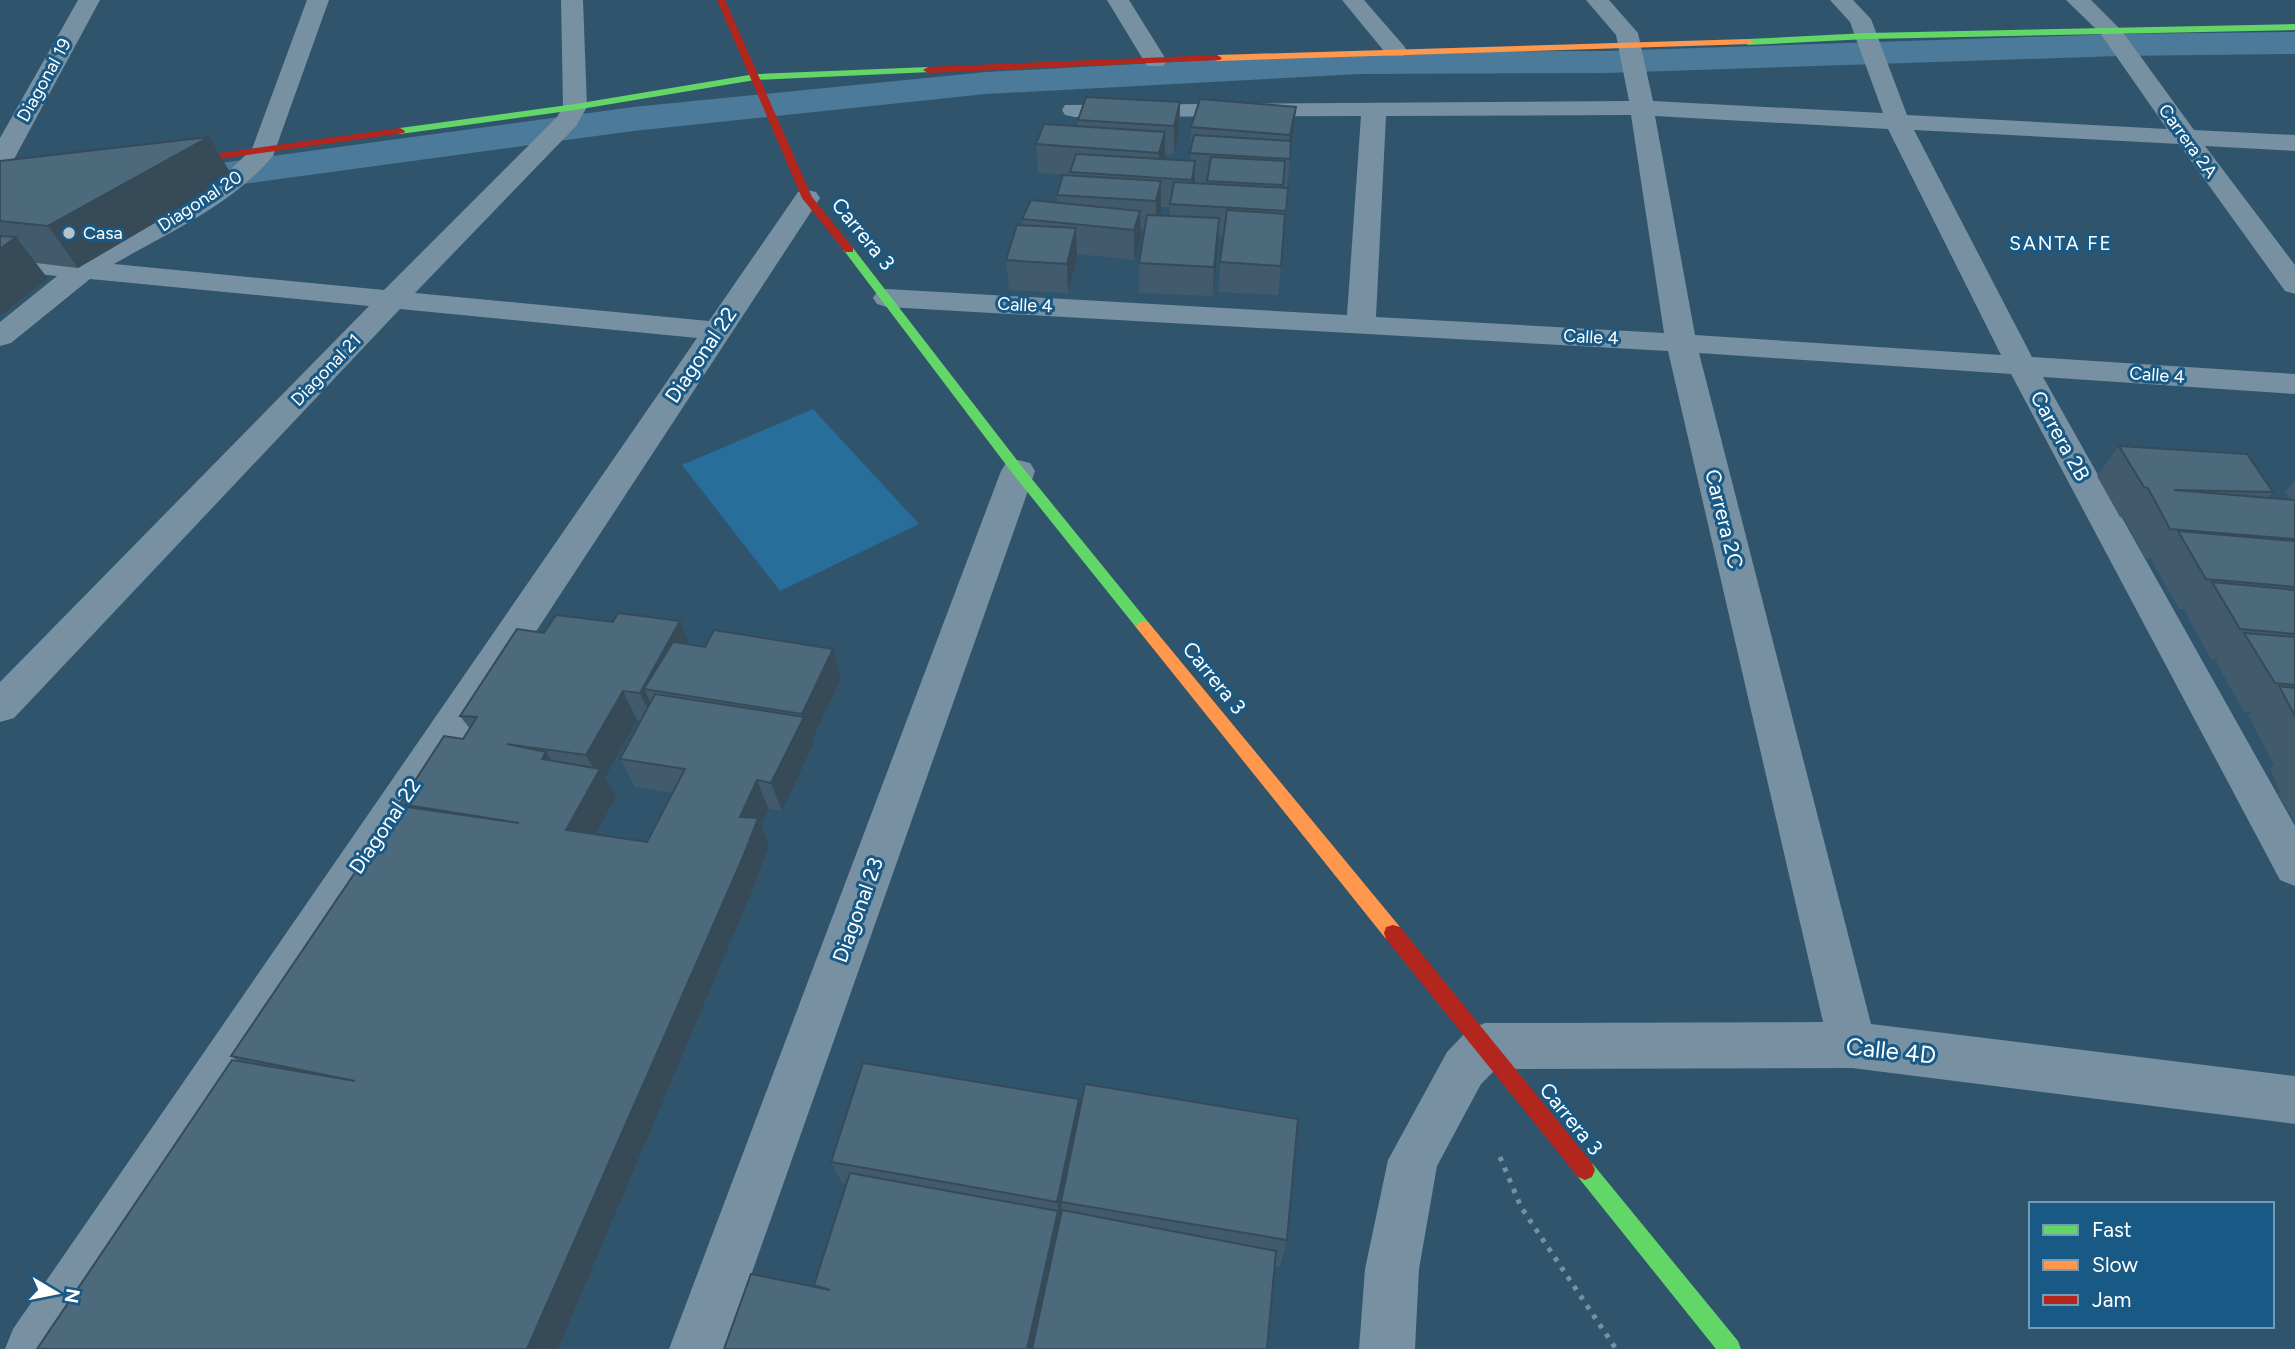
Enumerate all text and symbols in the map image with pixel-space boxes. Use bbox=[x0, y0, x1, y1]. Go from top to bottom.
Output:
street label: Diagonal 19 bbox=[12, 34, 76, 126]
street label: Carrera 2A bbox=[2154, 100, 2222, 182]
street label: Diagonal 20 bbox=[154, 166, 246, 236]
street label: Carrera 3 bbox=[827, 192, 900, 275]
place label: Casa bbox=[83, 222, 123, 244]
marker: Casa bbox=[61, 225, 77, 241]
district label: SANTA FE bbox=[2009, 232, 2113, 255]
street label: Calle 4 bbox=[997, 293, 1053, 317]
street label: Diagonal 22 bbox=[659, 302, 742, 407]
street label: Calle 4 bbox=[1563, 325, 1619, 349]
street label: Diagonal 21 bbox=[286, 329, 366, 411]
street label: Calle 4 bbox=[2129, 362, 2185, 388]
street label: Carrera 2B bbox=[2025, 386, 2095, 485]
street label: Carrera 2C bbox=[1700, 467, 1749, 571]
street label: Carrera 3 bbox=[1178, 636, 1251, 719]
street label: Diagonal 22 bbox=[343, 773, 426, 878]
street label: Diagonal 23 bbox=[827, 854, 888, 966]
street label: Calle 4D bbox=[1845, 1031, 1938, 1070]
street label: Carrera 3 bbox=[1535, 1077, 1608, 1160]
legend bbox=[2029, 1202, 2274, 1328]
text: Fast bbox=[2092, 1217, 2132, 1242]
text: Slow bbox=[2092, 1252, 2138, 1277]
north arrow bbox=[21, 1258, 91, 1328]
text: N bbox=[60, 1287, 85, 1305]
text: Jam bbox=[2092, 1287, 2131, 1312]

